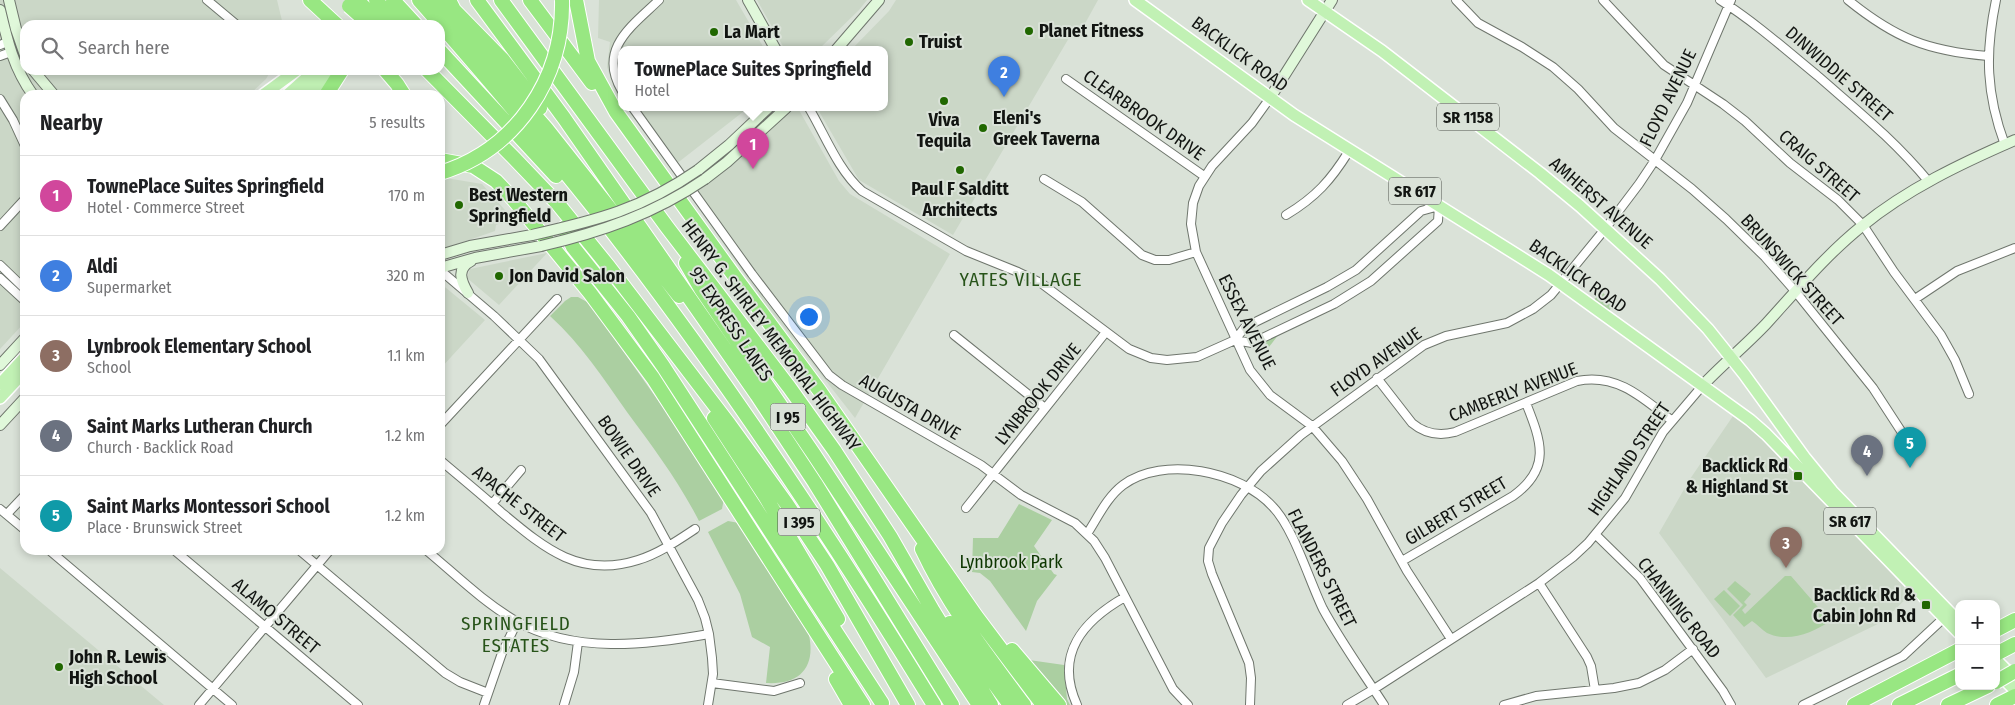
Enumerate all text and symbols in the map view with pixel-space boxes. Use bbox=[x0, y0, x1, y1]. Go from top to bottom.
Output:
street label: BACKLICK ROAD bbox=[1187, 12, 1293, 96]
search box bbox=[20, 20, 445, 75]
place label: Planet Fitness bbox=[1039, 20, 1144, 42]
place label: La Mart bbox=[724, 21, 780, 43]
street label: DINWIDDIE STREET bbox=[1781, 22, 1897, 127]
marker: Planet Fitness bbox=[1023, 25, 1035, 37]
marker: La Mart bbox=[708, 26, 720, 38]
place label: Truist bbox=[919, 31, 963, 53]
icon: search bbox=[38, 34, 66, 62]
text: Search here bbox=[78, 36, 170, 59]
marker: Truist bbox=[903, 36, 915, 48]
street label: FLOYD AVENUE bbox=[1635, 45, 1701, 151]
popup bbox=[618, 46, 888, 111]
pin: 2 bbox=[988, 56, 1020, 97]
text: TownePlace Suites Springfield bbox=[634, 58, 872, 81]
street label: CLEARBROOK DRIVE bbox=[1079, 65, 1209, 165]
text: Hotel bbox=[634, 81, 670, 100]
marker: Viva Tequila bbox=[938, 95, 950, 107]
road number: SR 1158 bbox=[1437, 104, 1499, 130]
place label: Eleni's Greek Taverna bbox=[993, 107, 1100, 150]
place label: Viva Tequila bbox=[917, 109, 971, 152]
text: Nearby bbox=[40, 110, 102, 136]
text: 5 results bbox=[369, 113, 425, 132]
marker: Eleni's Greek Taverna bbox=[977, 122, 989, 134]
street label: CRAIG STREET bbox=[1774, 125, 1864, 207]
pin: 1 bbox=[737, 128, 769, 169]
street label: AMHERST AVENUE bbox=[1545, 152, 1657, 254]
marker: Paul F Salditt Architects bbox=[954, 164, 966, 176]
text: TownePlace Suites Springfield bbox=[87, 175, 324, 198]
place label: Paul F Salditt Architects bbox=[911, 178, 1009, 221]
road number: SR 617 bbox=[1389, 178, 1441, 205]
place label: Best Western Springfield bbox=[469, 184, 568, 227]
text: 1 bbox=[53, 186, 59, 205]
text: 170 m bbox=[388, 186, 425, 205]
text: Hotel · Commerce Street bbox=[87, 198, 245, 217]
marker: Best Western Springfield bbox=[453, 199, 465, 211]
street label: BRUNSWICK STREET bbox=[1736, 210, 1848, 331]
street label: HENRY G. SHIRLEY MEMORIAL HIGHWAY bbox=[677, 215, 865, 455]
street label: BACKLICK ROAD bbox=[1525, 234, 1631, 318]
text: Aldi bbox=[87, 255, 118, 278]
street label: 95 EXPRESS LANES bbox=[685, 263, 777, 385]
place label: Jon David Salon bbox=[508, 265, 625, 287]
text: 2 bbox=[52, 266, 60, 285]
text: 320 m bbox=[386, 266, 425, 285]
district label: YATES VILLAGE bbox=[959, 268, 1083, 291]
marker: Jon David Salon bbox=[493, 270, 505, 282]
street label: ESSEX AVENUE bbox=[1214, 271, 1280, 373]
text: Supermarket bbox=[87, 278, 171, 297]
your location bbox=[796, 304, 822, 330]
street label: FLOYD AVENUE bbox=[1326, 323, 1426, 401]
text: Lynbrook Elementary School bbox=[87, 335, 311, 358]
street label: LYNBROOK DRIVE bbox=[990, 339, 1086, 449]
text: 3 bbox=[52, 346, 60, 365]
text: 1.1 km bbox=[387, 346, 425, 365]
street label: CAMBERLY AVENUE bbox=[1446, 357, 1580, 427]
text: School bbox=[87, 358, 131, 377]
street label: AUGUSTA DRIVE bbox=[856, 369, 964, 445]
street label: HIGHLAND STREET bbox=[1583, 398, 1675, 520]
road number: I 95 bbox=[770, 404, 806, 431]
street label: BOWIE DRIVE bbox=[593, 411, 665, 501]
text: Saint Marks Lutheran Church bbox=[87, 415, 312, 438]
text: 4 bbox=[52, 426, 60, 445]
text: 1.2 km bbox=[385, 426, 425, 445]
pin: 5 bbox=[1894, 427, 1926, 468]
pin: 4 bbox=[1851, 435, 1883, 476]
text: Church · Backlick Road bbox=[87, 438, 233, 457]
place label: Backlick Rd & Highland St bbox=[1685, 455, 1789, 498]
street label: APACHE STREET bbox=[468, 461, 570, 547]
marker: Backlick Rd & Highland St bbox=[1792, 470, 1804, 482]
street label: GILBERT STREET bbox=[1401, 472, 1512, 550]
text: Saint Marks Montessori School bbox=[87, 495, 330, 518]
street label: FLANDERS STREET bbox=[1283, 505, 1362, 631]
text: 5 bbox=[52, 506, 60, 525]
text: 1.2 km bbox=[385, 506, 425, 525]
road number: I 395 bbox=[778, 508, 820, 536]
road number: SR 617 bbox=[1824, 508, 1876, 534]
text: Place · Brunswick Street bbox=[87, 518, 242, 537]
pin: 3 bbox=[1770, 527, 1802, 568]
park label: Lynbrook Park bbox=[959, 551, 1063, 573]
street label: CHANNING ROAD bbox=[1633, 553, 1725, 663]
street label: ALAMO STREET bbox=[228, 573, 325, 659]
place label: Backlick Rd & Cabin John Rd bbox=[1813, 584, 1917, 627]
marker: Backlick Rd & Cabin John Rd bbox=[1920, 599, 1932, 611]
map controls bbox=[1955, 600, 2000, 690]
button: + bbox=[1955, 600, 2000, 645]
district label: SPRINGFIELD ESTATES bbox=[461, 612, 571, 657]
button: − bbox=[1955, 645, 2000, 690]
place label: John R. Lewis High School bbox=[68, 646, 167, 689]
marker: John R. Lewis High School bbox=[53, 661, 65, 673]

